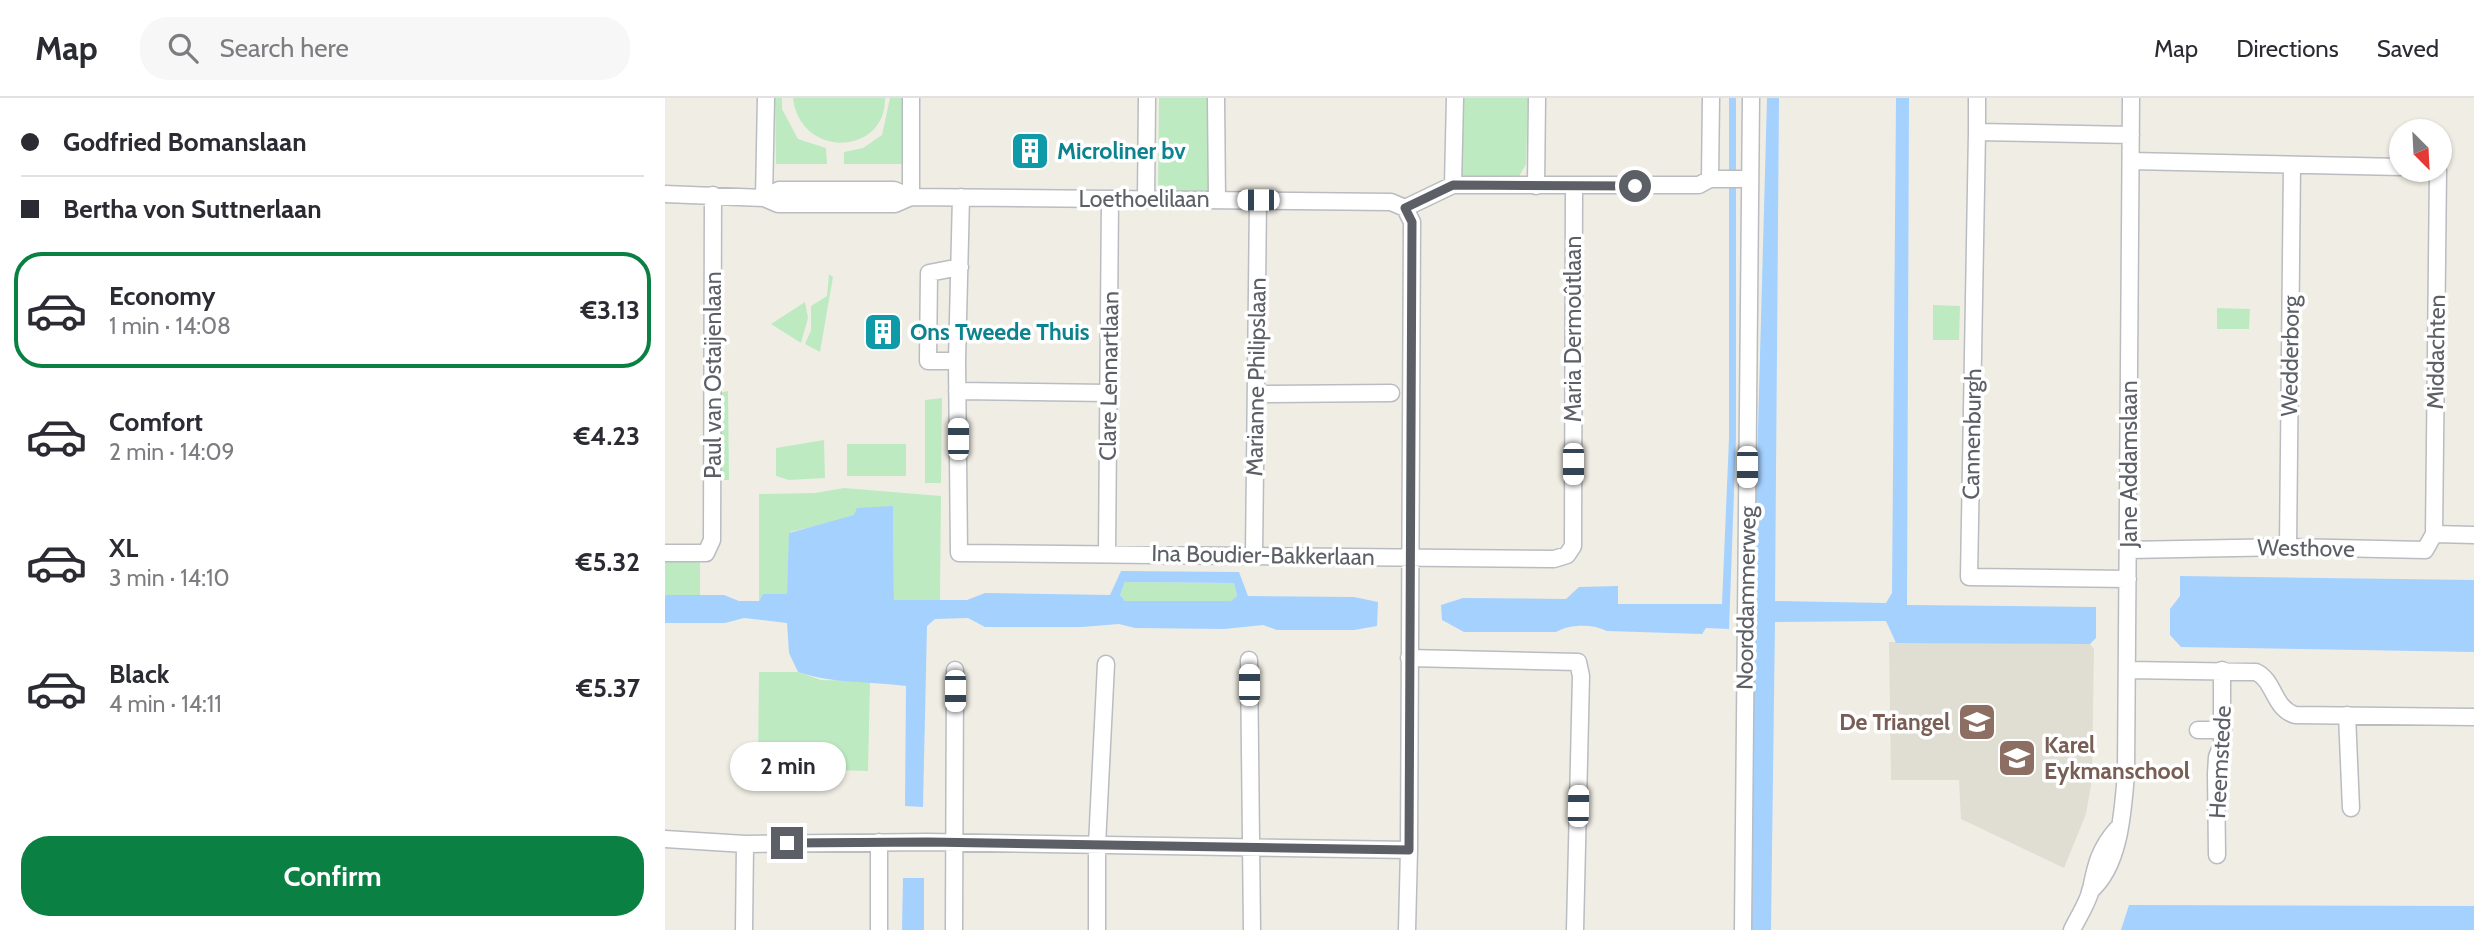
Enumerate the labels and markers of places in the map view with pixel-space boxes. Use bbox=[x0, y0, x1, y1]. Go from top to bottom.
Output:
building icon: Microliner bv bbox=[1009, 130, 1051, 172]
place label: Microliner bv bbox=[1057, 137, 1186, 165]
building icon: Ons Tweede Thuis bbox=[862, 311, 904, 353]
place label: Ons Tweede Thuis bbox=[910, 318, 1090, 346]
school or university icon: De Triangel bbox=[1956, 701, 1998, 743]
place label: De Triangel bbox=[1839, 708, 1950, 736]
place label: Karel Eykmanschool bbox=[2044, 731, 2190, 785]
school or university icon: Karel Eykmanschool bbox=[1996, 737, 2038, 779]

